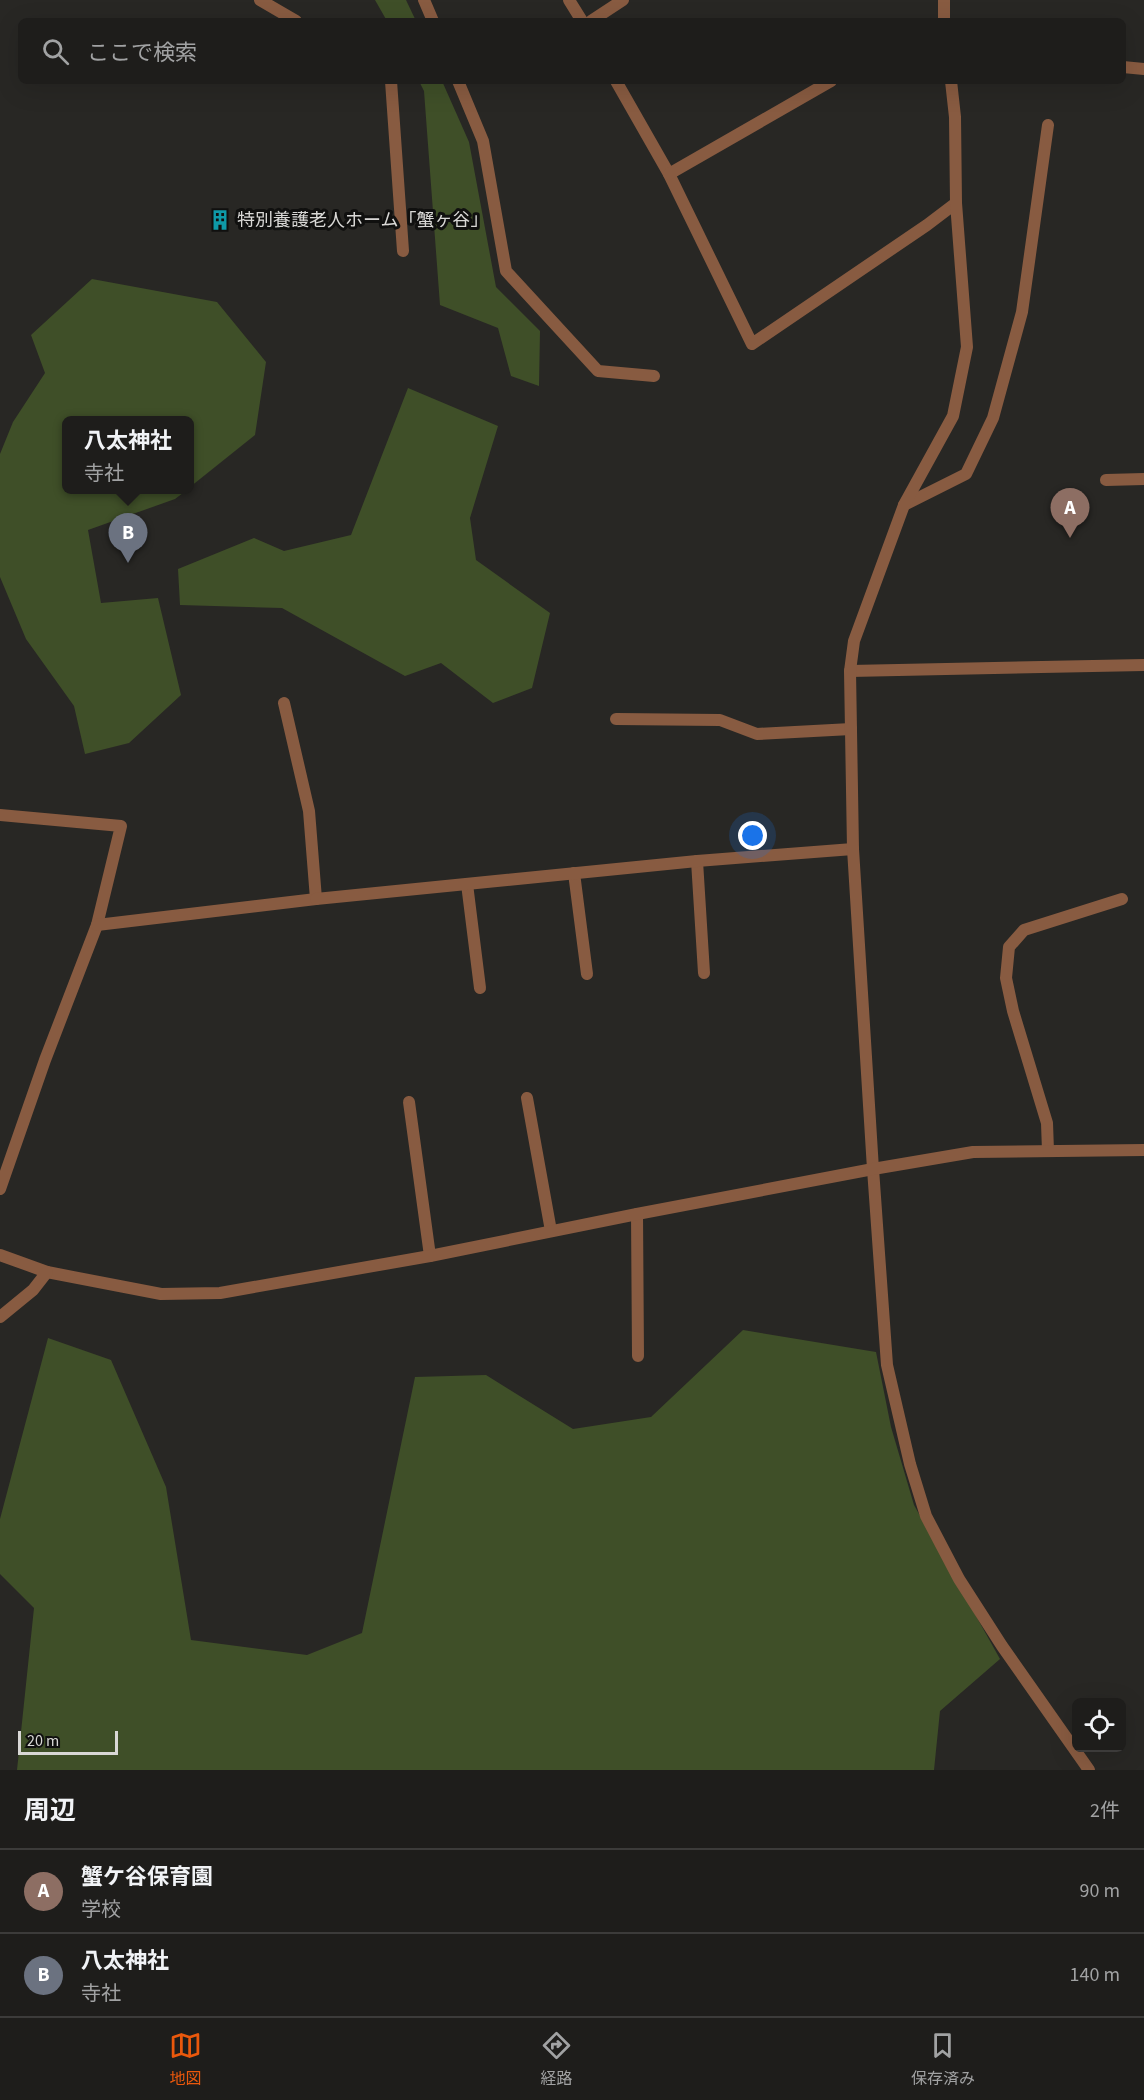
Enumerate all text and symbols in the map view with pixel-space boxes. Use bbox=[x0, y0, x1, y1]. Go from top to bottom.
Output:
search box bbox=[18, 18, 1126, 84]
icon: search bbox=[39, 35, 72, 68]
text: ここで検索 bbox=[87, 37, 197, 69]
building icon: 特別養護老人ホーム「蟹ヶ谷」 bbox=[208, 208, 232, 232]
place label: 特別養護老人ホーム「蟹ヶ谷」 bbox=[237, 208, 488, 233]
popup bbox=[62, 416, 194, 494]
text: 八太神社 bbox=[84, 425, 172, 457]
text: 寺社 bbox=[84, 460, 124, 488]
pin: A bbox=[1050, 488, 1090, 538]
pin: B bbox=[108, 514, 148, 563]
your location bbox=[738, 821, 767, 850]
map controls bbox=[1072, 1698, 1126, 1752]
button: locate bbox=[1072, 1698, 1126, 1752]
scale bar bbox=[18, 1728, 118, 1756]
text: 20 m bbox=[27, 1730, 59, 1752]
text: 周辺 bbox=[24, 1792, 76, 1829]
text: 2件 bbox=[1090, 1797, 1120, 1825]
text: 蟹ケ谷保育園 bbox=[81, 1861, 213, 1893]
text: A bbox=[38, 1877, 49, 1905]
text: 90 m bbox=[1080, 1877, 1120, 1905]
text: 学校 bbox=[81, 1896, 121, 1924]
text: 八太神社 bbox=[81, 1945, 169, 1977]
text: B bbox=[37, 1961, 50, 1989]
text: 140 m bbox=[1070, 1961, 1120, 1989]
text: 寺社 bbox=[81, 1980, 121, 2008]
tab: 地図 bbox=[169, 2029, 202, 2090]
tab: 経路 bbox=[540, 2029, 573, 2090]
tab: 保存済み bbox=[911, 2029, 975, 2090]

